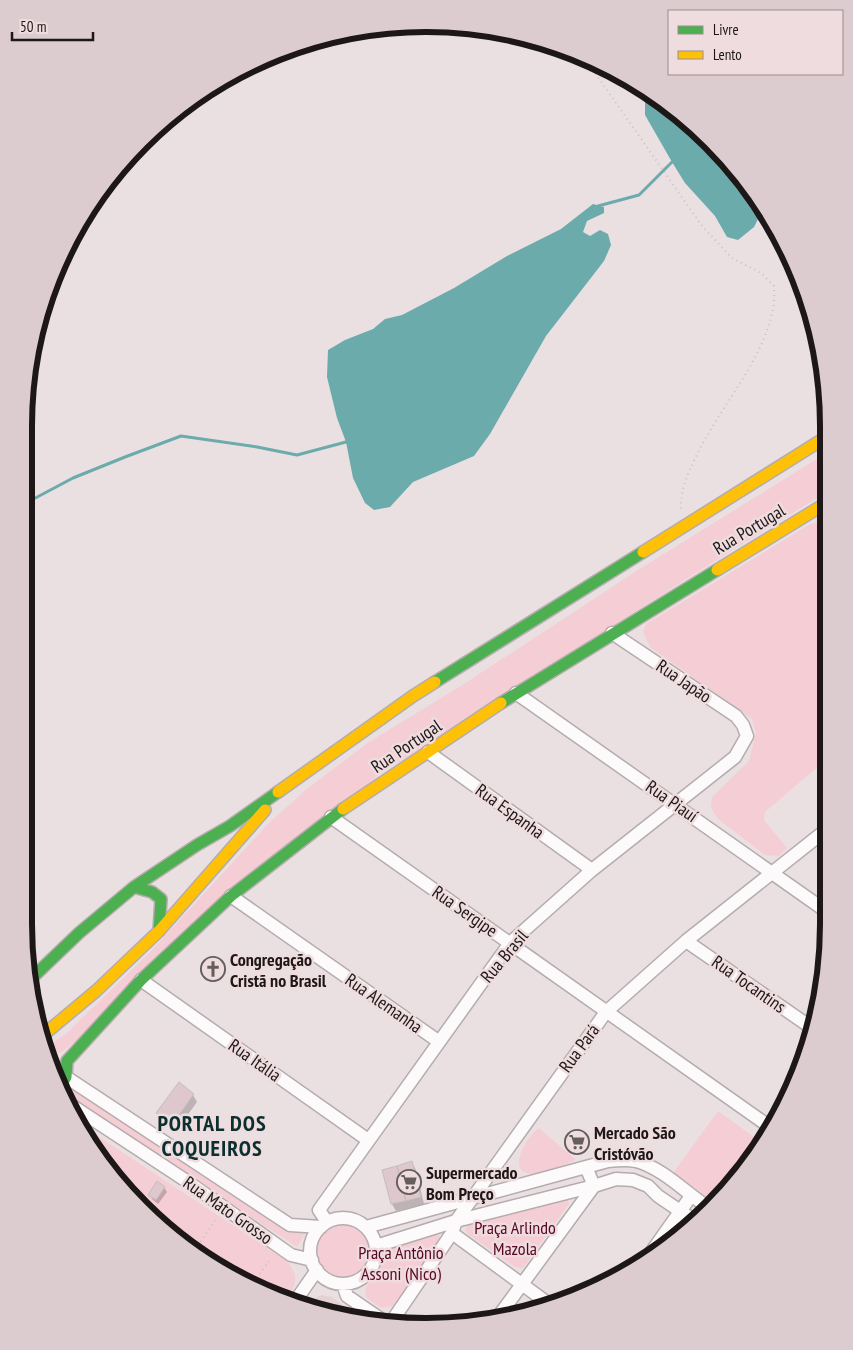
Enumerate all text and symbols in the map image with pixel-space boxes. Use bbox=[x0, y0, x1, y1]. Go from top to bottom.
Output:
scale bar bbox=[12, 10, 94, 42]
legend bbox=[668, 10, 843, 75]
text: 50 m bbox=[20, 17, 46, 36]
text: Livre bbox=[713, 20, 739, 39]
text: Lento bbox=[713, 45, 742, 64]
street label: Rua Portugal bbox=[709, 498, 790, 559]
street label: Rua Japão bbox=[652, 654, 716, 708]
street label: Rua Portugal bbox=[366, 714, 446, 778]
street label: Rua Piauí bbox=[641, 775, 703, 827]
street label: Rua Espanha bbox=[471, 778, 549, 844]
street label: Rua Sergipe bbox=[428, 880, 502, 942]
street label: Rua Brasil bbox=[475, 924, 533, 987]
place label: Congregação Cristã no Brasil bbox=[230, 948, 327, 992]
street label: Rua Tocantins bbox=[707, 950, 791, 1018]
church icon: Congregação Cristã no Brasil bbox=[200, 956, 226, 982]
street label: Rua Alemanha bbox=[341, 968, 427, 1038]
street label: Rua Pará bbox=[554, 1019, 604, 1077]
street label: Rua Itália bbox=[224, 1034, 286, 1086]
district label: PORTAL DOS COQUEIROS bbox=[157, 1109, 267, 1162]
place label: Mercado São Cristóvão bbox=[594, 1121, 676, 1165]
supermarket icon: Mercado São Cristóvão bbox=[564, 1129, 590, 1155]
place label: Supermercado Bom Preço bbox=[426, 1161, 518, 1205]
supermarket icon: Supermercado Bom Preço bbox=[396, 1169, 422, 1195]
street label: Rua Mato Grosso bbox=[179, 1171, 277, 1249]
park label: Praça Arlindo Mazola bbox=[474, 1216, 556, 1260]
park label: Praça Antônio Assoni (Nico) bbox=[358, 1241, 444, 1285]

